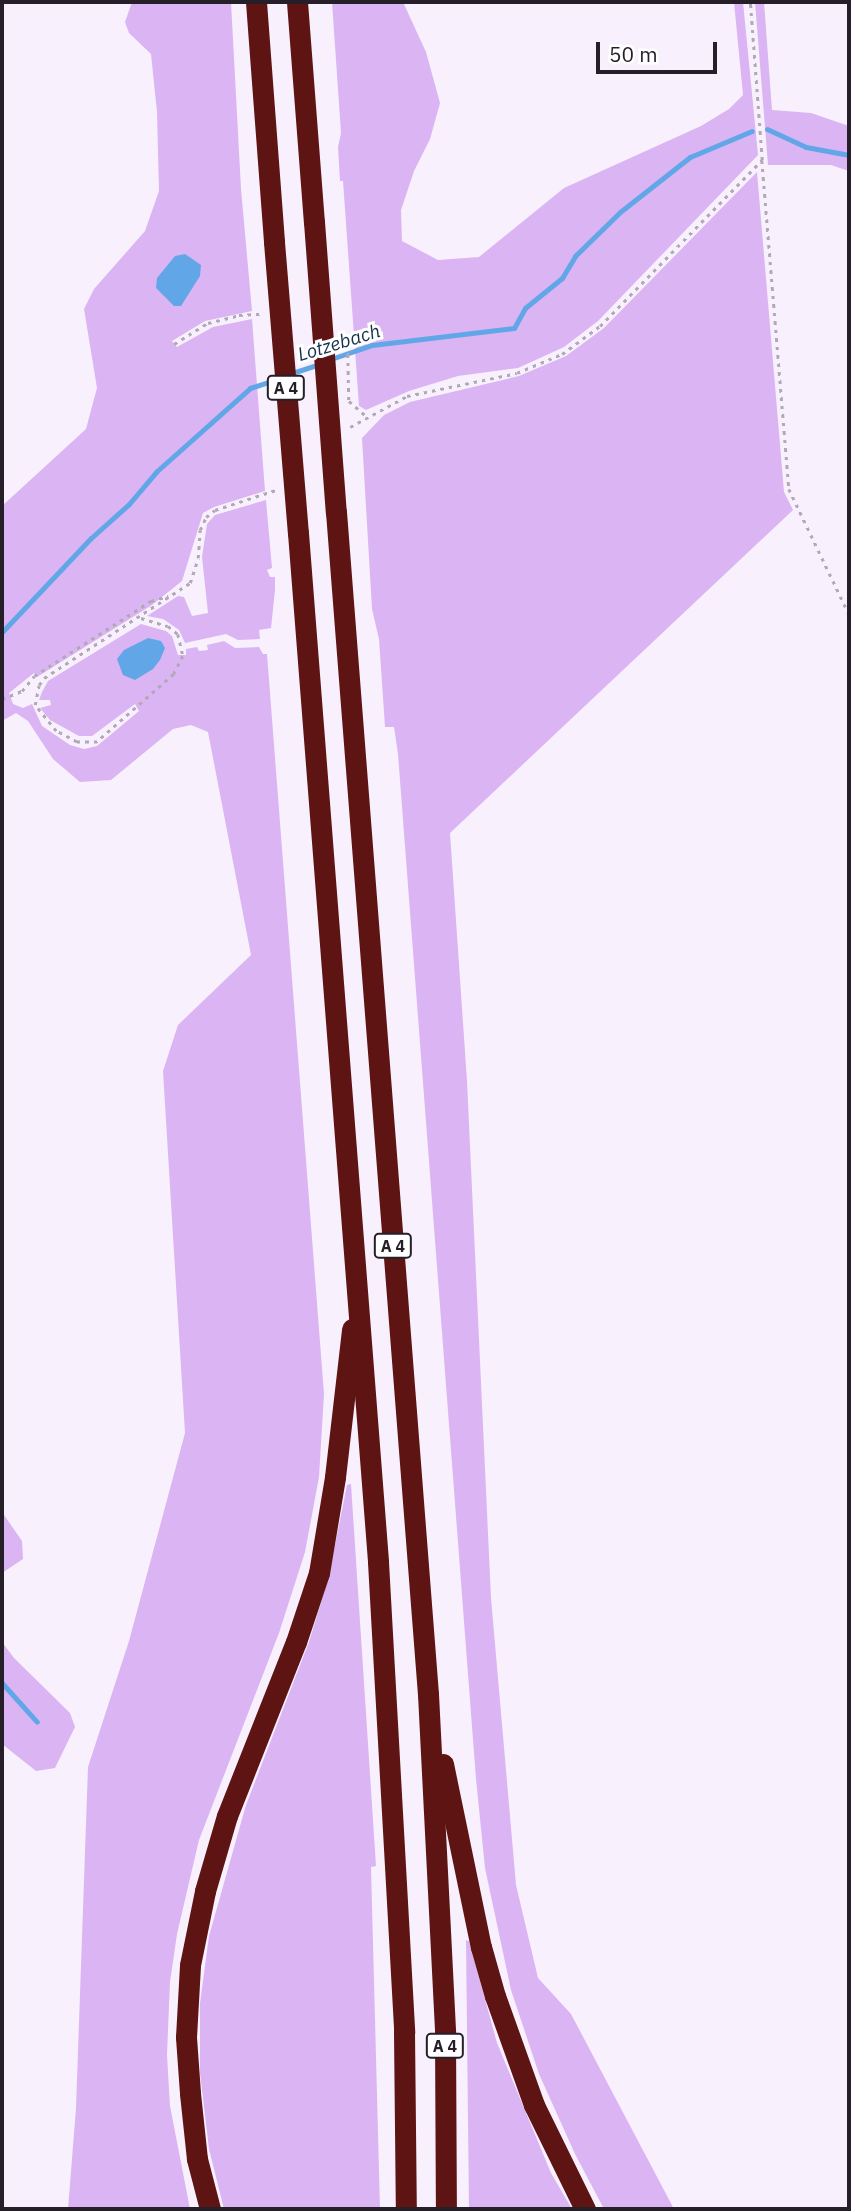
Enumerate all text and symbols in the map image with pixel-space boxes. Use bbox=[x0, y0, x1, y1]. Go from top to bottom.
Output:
scale bar bbox=[599, 28, 720, 72]
text: 50 m bbox=[609, 40, 658, 68]
water label: Lotzebach bbox=[295, 320, 383, 366]
road number: A 4 bbox=[267, 376, 305, 400]
road number: A 4 bbox=[374, 1234, 412, 1258]
road number: A 4 bbox=[426, 2034, 464, 2058]

